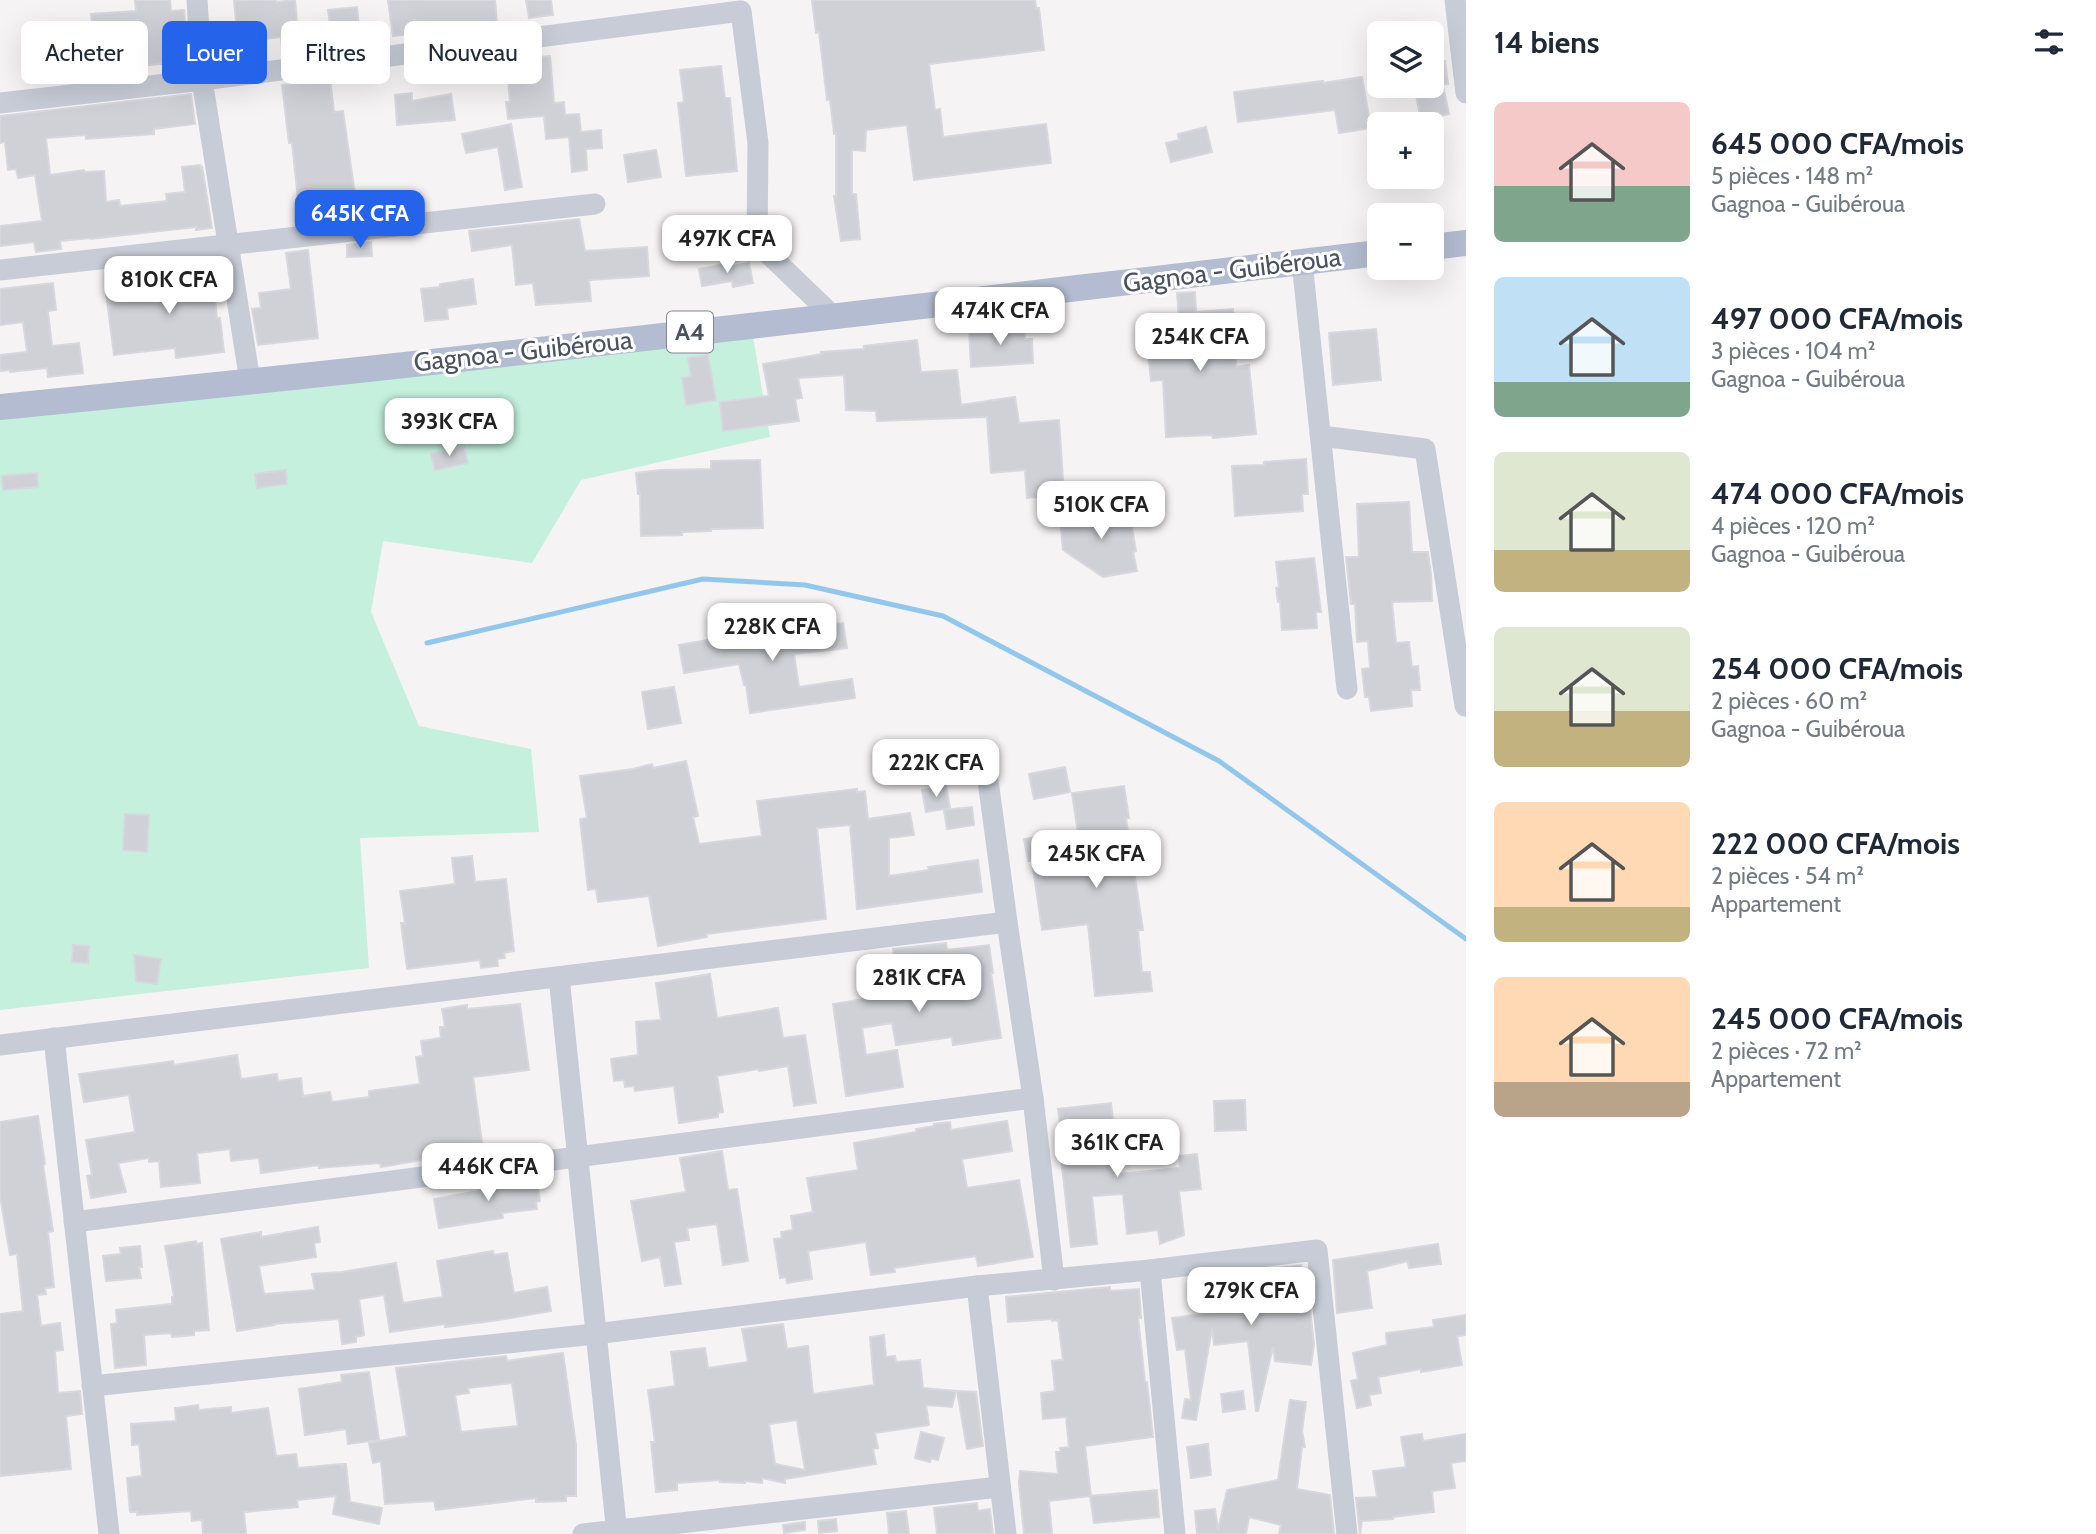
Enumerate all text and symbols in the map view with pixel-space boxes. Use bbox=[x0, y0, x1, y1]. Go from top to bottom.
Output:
chip: Acheter bbox=[21, 21, 148, 84]
chip: Louer bbox=[162, 21, 267, 84]
chip: Filtres bbox=[281, 21, 390, 84]
chip: Nouveau bbox=[404, 21, 542, 84]
map controls bbox=[1367, 21, 1444, 280]
button: layers bbox=[1367, 21, 1444, 98]
icon: filters bbox=[2030, 23, 2068, 61]
text: 14 biens bbox=[1494, 24, 1599, 61]
button: + bbox=[1367, 112, 1444, 189]
text: 645 000 CFA/mois bbox=[1711, 125, 1964, 162]
icon: home bbox=[1550, 130, 1634, 214]
text: 5 pièces · 148 m² bbox=[1711, 162, 1873, 190]
pin: 645K CFA bbox=[288, 190, 432, 250]
text: Gagnoa - Guibéroua bbox=[1711, 190, 1905, 218]
text: 645K CFA bbox=[311, 199, 409, 227]
button: − bbox=[1367, 203, 1444, 280]
pin: 497K CFA bbox=[655, 216, 799, 275]
text: 497K CFA bbox=[678, 224, 776, 252]
street label: Gagnoa - Guibéroua bbox=[1121, 241, 1343, 299]
pin: 810K CFA bbox=[97, 256, 241, 316]
text: 810K CFA bbox=[120, 265, 218, 293]
pin: 474K CFA bbox=[928, 288, 1072, 347]
text: 474K CFA bbox=[951, 296, 1049, 324]
text: 497 000 CFA/mois bbox=[1711, 300, 1963, 337]
icon: home bbox=[1550, 305, 1634, 389]
road number: A4 bbox=[667, 312, 713, 352]
pin: 254K CFA bbox=[1128, 314, 1272, 373]
text: 254K CFA bbox=[1151, 322, 1249, 350]
street label: Gagnoa - Guibéroua bbox=[412, 324, 634, 378]
text: 3 pièces · 104 m² bbox=[1711, 337, 1875, 365]
text: Gagnoa - Guibéroua bbox=[1711, 365, 1905, 393]
pin: 393K CFA bbox=[377, 398, 521, 458]
text: 393K CFA bbox=[401, 407, 497, 435]
text: 474 000 CFA/mois bbox=[1711, 475, 1964, 512]
icon: home bbox=[1550, 480, 1634, 564]
pin: 510K CFA bbox=[1029, 482, 1173, 541]
text: 510K CFA bbox=[1053, 490, 1149, 518]
text: 4 pièces · 120 m² bbox=[1711, 512, 1875, 540]
text: Gagnoa - Guibéroua bbox=[1711, 540, 1905, 568]
pin: 228K CFA bbox=[700, 604, 844, 663]
text: 228K CFA bbox=[723, 612, 821, 640]
text: 254 000 CFA/mois bbox=[1711, 650, 1963, 687]
icon: home bbox=[1550, 655, 1634, 739]
text: 2 pièces · 60 m² bbox=[1711, 687, 1867, 715]
text: Gagnoa - Guibéroua bbox=[1711, 715, 1905, 743]
pin: 222K CFA bbox=[864, 740, 1008, 799]
text: 222K CFA bbox=[888, 748, 984, 776]
text: 222 000 CFA/mois bbox=[1711, 825, 1960, 862]
pin: 245K CFA bbox=[1024, 830, 1168, 890]
icon: home bbox=[1550, 830, 1634, 914]
text: 245K CFA bbox=[1047, 839, 1145, 867]
text: 2 pièces · 54 m² bbox=[1711, 862, 1864, 890]
text: Appartement bbox=[1711, 890, 1841, 918]
pin: 281K CFA bbox=[847, 954, 991, 1014]
text: 281K CFA bbox=[872, 963, 966, 991]
text: 245 000 CFA/mois bbox=[1711, 1000, 1963, 1037]
icon: home bbox=[1550, 1005, 1634, 1089]
text: 2 pièces · 72 m² bbox=[1711, 1037, 1862, 1065]
text: Appartement bbox=[1711, 1065, 1841, 1093]
pin: 361K CFA bbox=[1045, 1120, 1189, 1179]
text: 361K CFA bbox=[1071, 1128, 1163, 1156]
pin: 446K CFA bbox=[416, 1144, 560, 1203]
text: 446K CFA bbox=[438, 1152, 538, 1180]
pin: 279K CFA bbox=[1179, 1268, 1323, 1327]
text: 279K CFA bbox=[1203, 1276, 1299, 1304]

